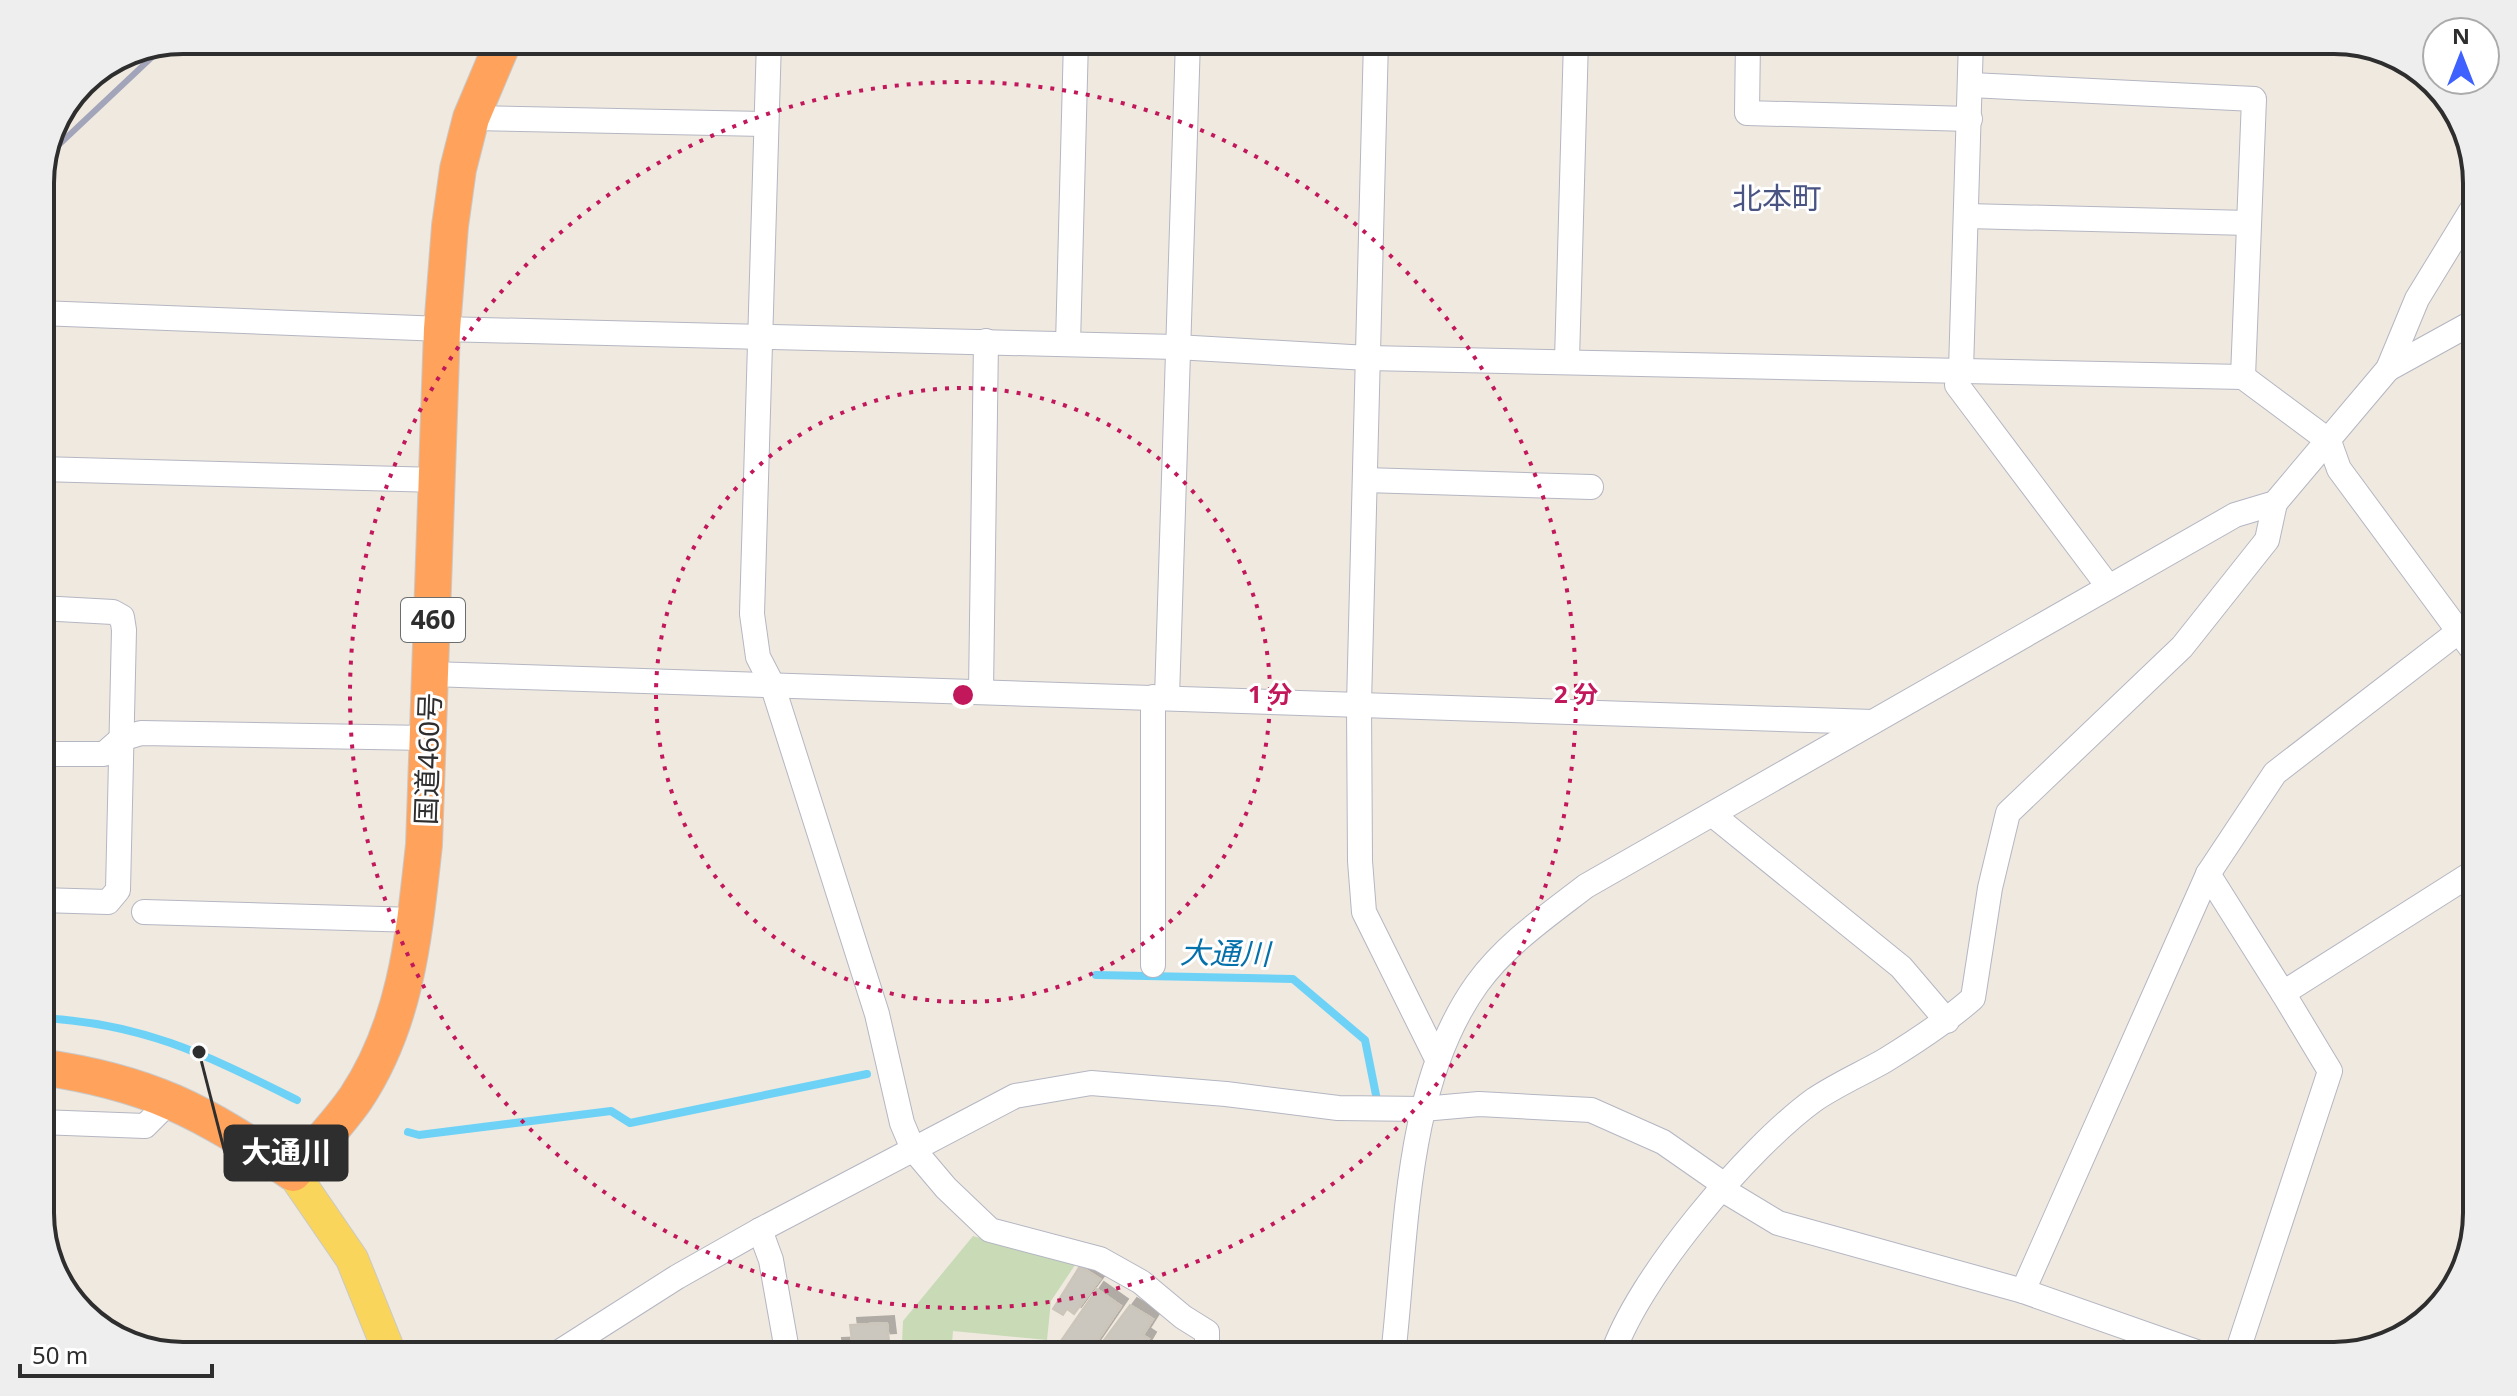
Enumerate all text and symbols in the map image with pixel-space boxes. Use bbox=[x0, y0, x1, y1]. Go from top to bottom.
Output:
north arrow bbox=[2421, 16, 2501, 96]
text: N bbox=[2452, 20, 2470, 50]
district label: 北本町 bbox=[1732, 177, 1822, 218]
road number: 460 bbox=[401, 598, 465, 642]
text: 1 分 bbox=[1248, 677, 1292, 710]
text: 2 分 bbox=[1554, 677, 1598, 710]
centre of rings bbox=[949, 681, 977, 709]
street label: 国道460号 bbox=[406, 692, 448, 826]
water label: 大通川 bbox=[1180, 931, 1273, 974]
callout: 大通川 bbox=[225, 1126, 347, 1180]
text: 大通川 bbox=[241, 1131, 331, 1172]
scale bar bbox=[20, 1328, 212, 1378]
text: 50 m bbox=[32, 1338, 88, 1371]

